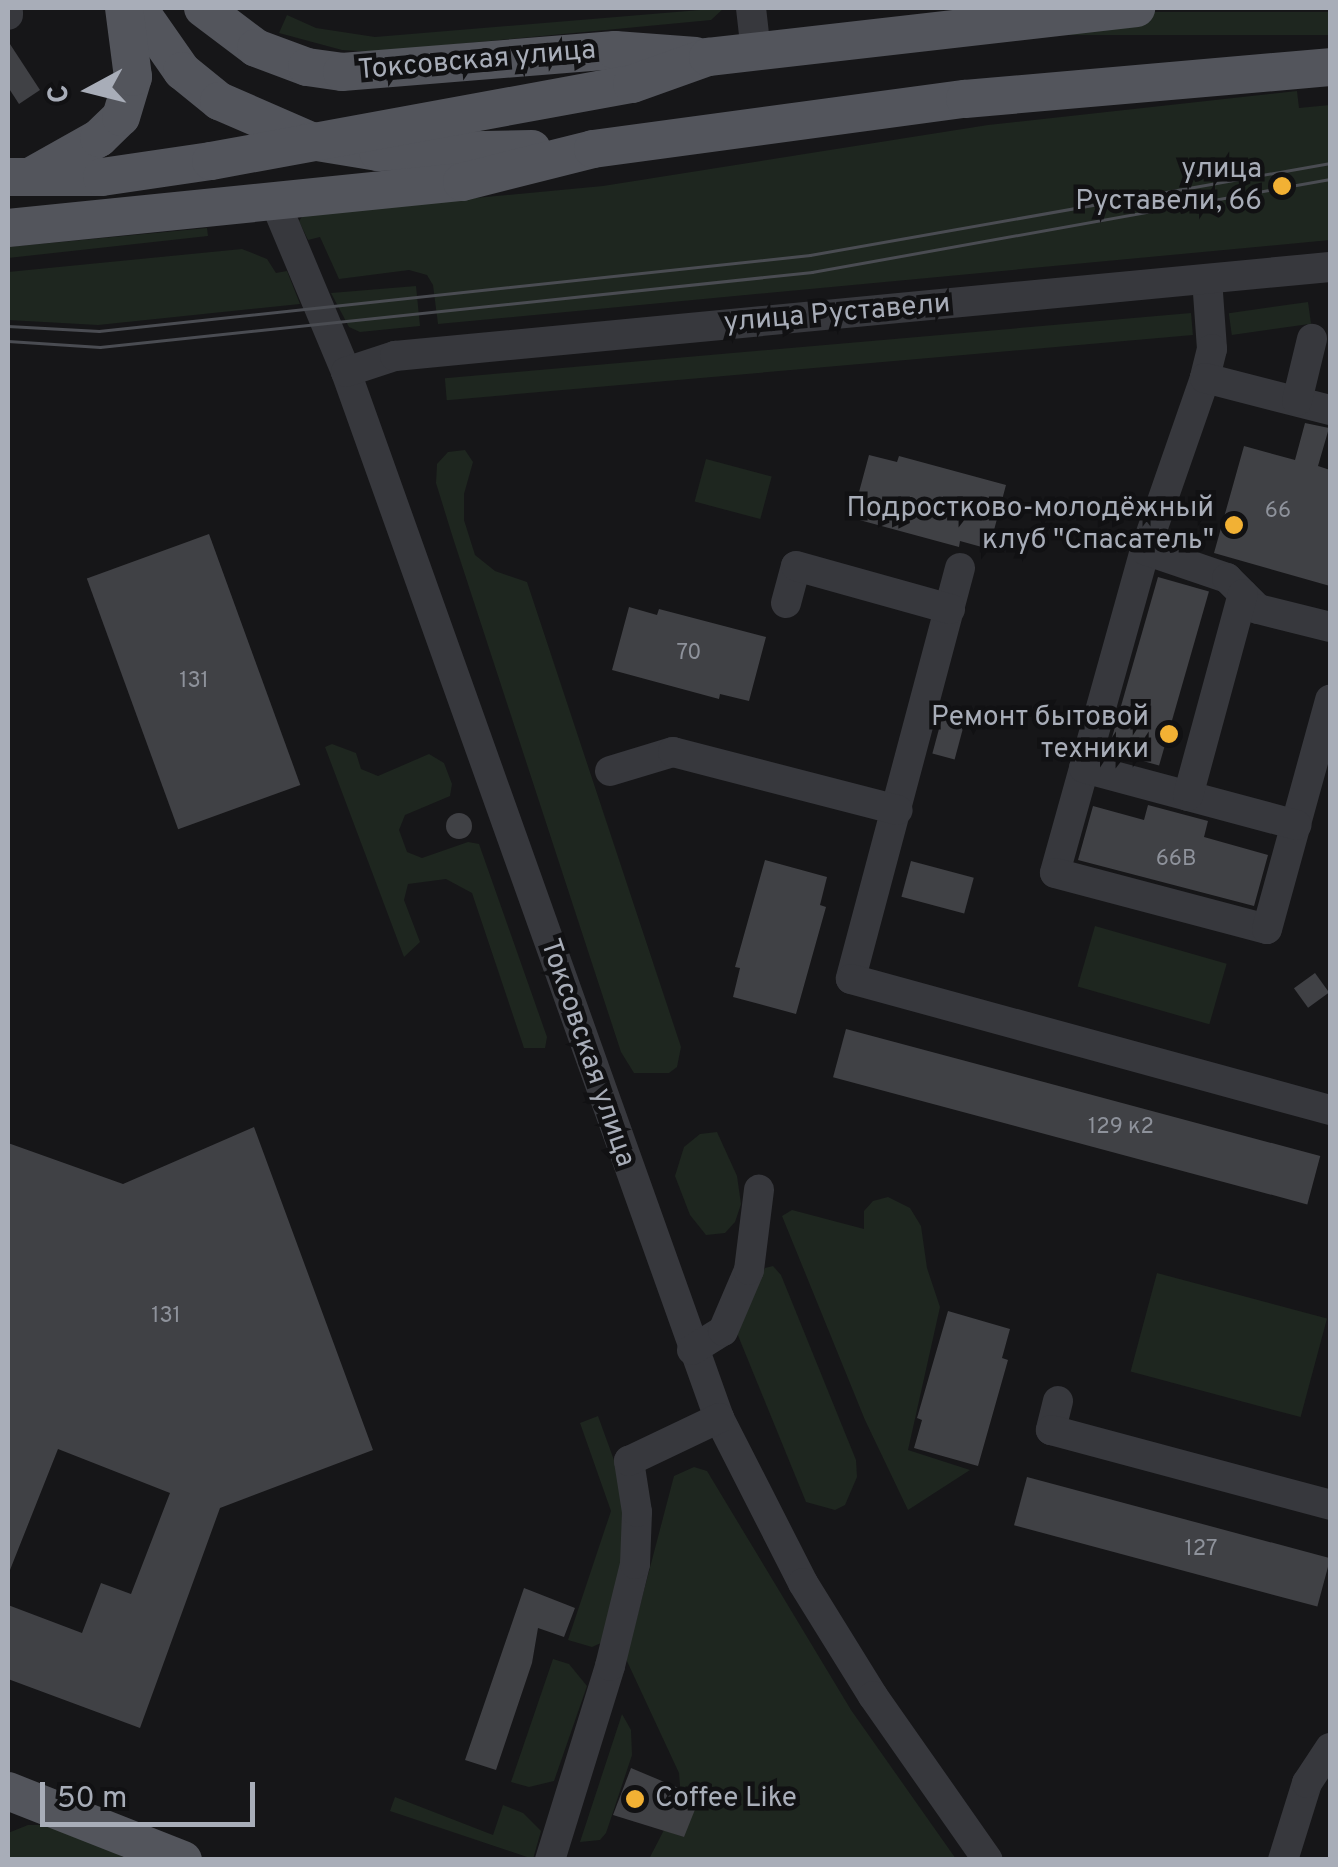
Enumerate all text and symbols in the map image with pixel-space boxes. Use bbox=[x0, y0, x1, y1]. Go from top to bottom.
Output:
street label: Токсовская улица bbox=[357, 34, 597, 88]
north arrow bbox=[40, 40, 140, 140]
text: С bbox=[41, 83, 79, 105]
place label: улица Руставели, 66 bbox=[1075, 153, 1262, 219]
marker: улица Руставели, 66 bbox=[1271, 175, 1293, 197]
street label: улица Руставели bbox=[722, 287, 952, 341]
place label: Подростково-молодёжный клуб "Спасатель" bbox=[847, 492, 1214, 558]
house number: 66 bbox=[1265, 499, 1291, 525]
marker: Подростково-молодёжный клуб "Спасатель" bbox=[1223, 514, 1245, 536]
house number: 70 bbox=[677, 641, 701, 667]
house number: 131 bbox=[179, 669, 209, 695]
place label: Ремонт бытовой техники bbox=[931, 701, 1149, 767]
marker: Ремонт бытовой техники bbox=[1158, 723, 1180, 745]
house number: 66В bbox=[1156, 847, 1196, 873]
street label: Токсовская улица bbox=[532, 935, 642, 1171]
house number: 129 к2 bbox=[1088, 1115, 1154, 1141]
house number: 131 bbox=[151, 1304, 181, 1330]
house number: 127 bbox=[1185, 1537, 1217, 1563]
scale bar bbox=[45, 1762, 260, 1824]
text: 50 m bbox=[57, 1781, 127, 1818]
place label: Coffee Like bbox=[655, 1782, 797, 1816]
marker: Coffee Like bbox=[624, 1788, 646, 1810]

